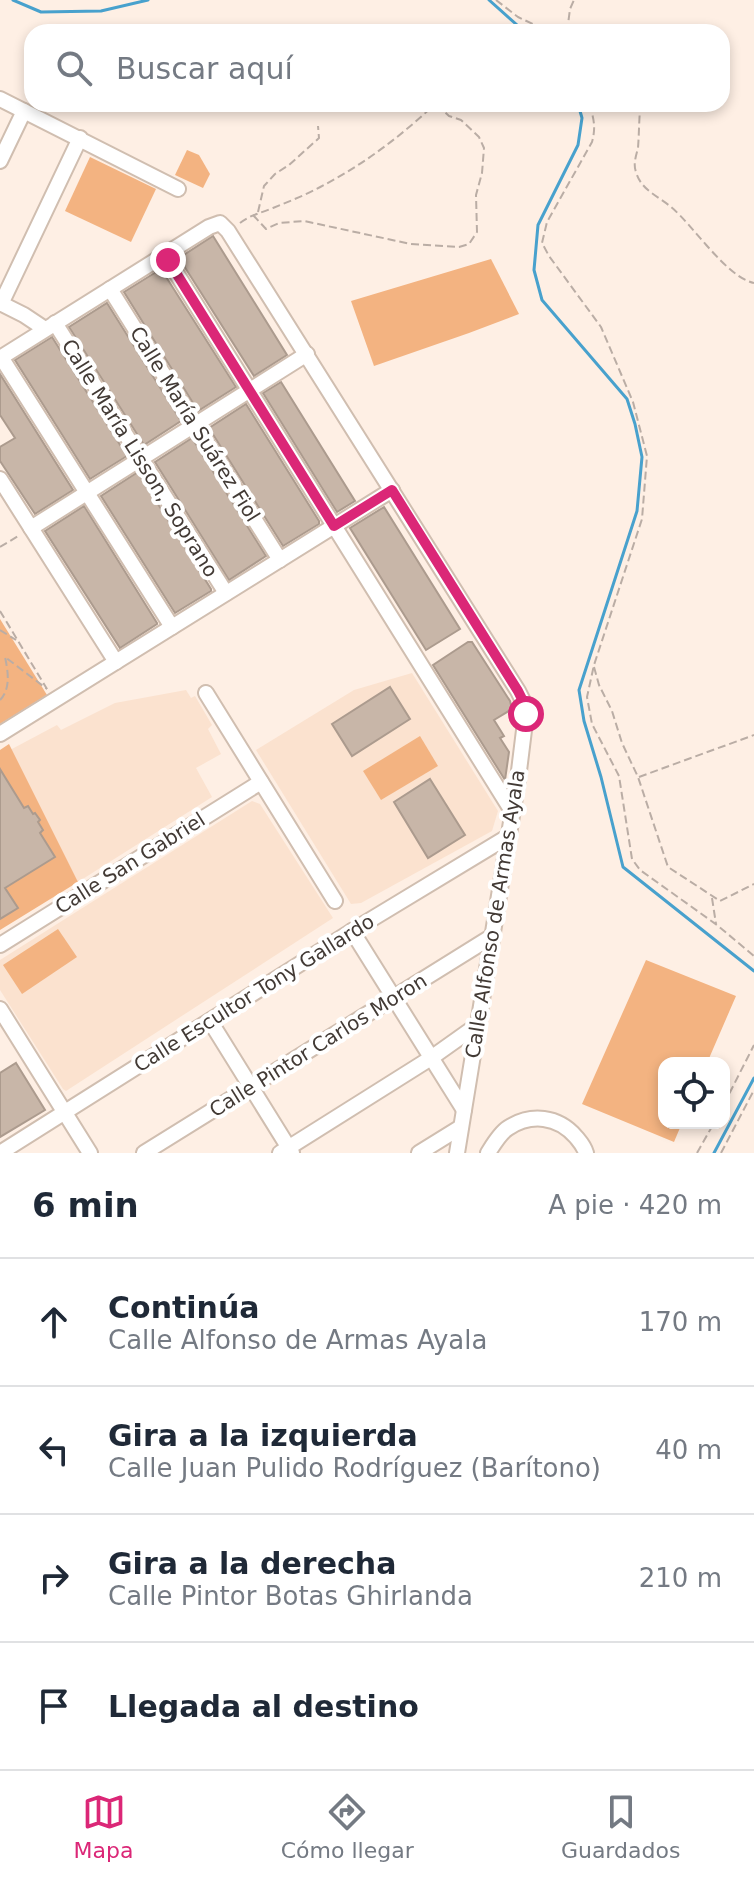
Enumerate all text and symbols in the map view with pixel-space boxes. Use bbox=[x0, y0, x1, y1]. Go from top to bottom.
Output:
search box bbox=[24, 24, 730, 112]
icon: search bbox=[52, 46, 96, 90]
text: Buscar aquí bbox=[116, 51, 293, 86]
route end bbox=[150, 242, 186, 278]
street label: Calle María Suárez Fiol bbox=[125, 322, 265, 526]
street label: Calle María Lisson, Soprano bbox=[57, 335, 223, 581]
route start bbox=[508, 696, 544, 732]
street label: Calle Alfonso de Armas Ayala bbox=[460, 768, 530, 1060]
street label: Calle San Gabriel bbox=[51, 807, 209, 919]
street label: Calle Escultor Tony Gallardo bbox=[129, 909, 379, 1077]
street label: Calle Pintor Carlos Moron bbox=[205, 968, 431, 1122]
map controls bbox=[658, 1057, 730, 1129]
button: locate bbox=[658, 1057, 730, 1129]
text: 6 min bbox=[32, 1185, 139, 1225]
text: A pie · 420 m bbox=[548, 1190, 722, 1220]
text: Continúa bbox=[108, 1290, 260, 1325]
icon: ahead bbox=[32, 1300, 76, 1344]
text: 170 m bbox=[639, 1307, 722, 1337]
text: Calle Alfonso de Armas Ayala bbox=[108, 1325, 487, 1355]
text: Gira a la izquierda bbox=[108, 1418, 418, 1453]
icon: left bbox=[32, 1428, 76, 1472]
text: 40 m bbox=[655, 1435, 722, 1465]
text: Calle Juan Pulido Rodríguez (Barítono) bbox=[108, 1453, 601, 1483]
text: Gira a la derecha bbox=[108, 1546, 396, 1581]
icon: right bbox=[32, 1556, 76, 1600]
text: 210 m bbox=[639, 1563, 722, 1593]
text: Calle Pintor Botas Ghirlanda bbox=[108, 1581, 473, 1611]
icon: arrive bbox=[32, 1684, 76, 1728]
text: Llegada al destino bbox=[108, 1689, 419, 1724]
tab: Mapa bbox=[74, 1790, 134, 1863]
tab: Cómo llegar bbox=[281, 1790, 414, 1863]
tab: Guardados bbox=[561, 1790, 680, 1863]

